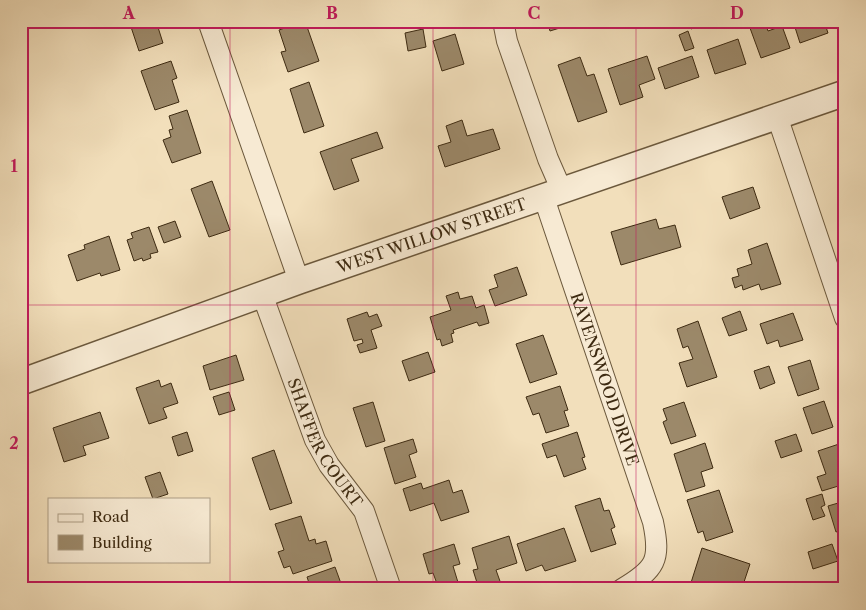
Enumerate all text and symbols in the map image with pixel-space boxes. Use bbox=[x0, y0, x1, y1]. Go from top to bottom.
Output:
text: A bbox=[122, 3, 136, 23]
text: B bbox=[326, 3, 338, 23]
text: C bbox=[528, 3, 540, 23]
text: D bbox=[730, 3, 744, 23]
text: 1 bbox=[10, 156, 18, 176]
street label: WEST WILLOW STREET bbox=[333, 193, 529, 278]
street label: RAVENSWOOD DRIVE bbox=[566, 290, 643, 468]
street label: SHAFFER COURT bbox=[283, 375, 367, 511]
text: 2 bbox=[9, 433, 19, 453]
legend bbox=[48, 498, 210, 562]
text: Road bbox=[92, 507, 129, 526]
text: Building bbox=[92, 533, 152, 552]

